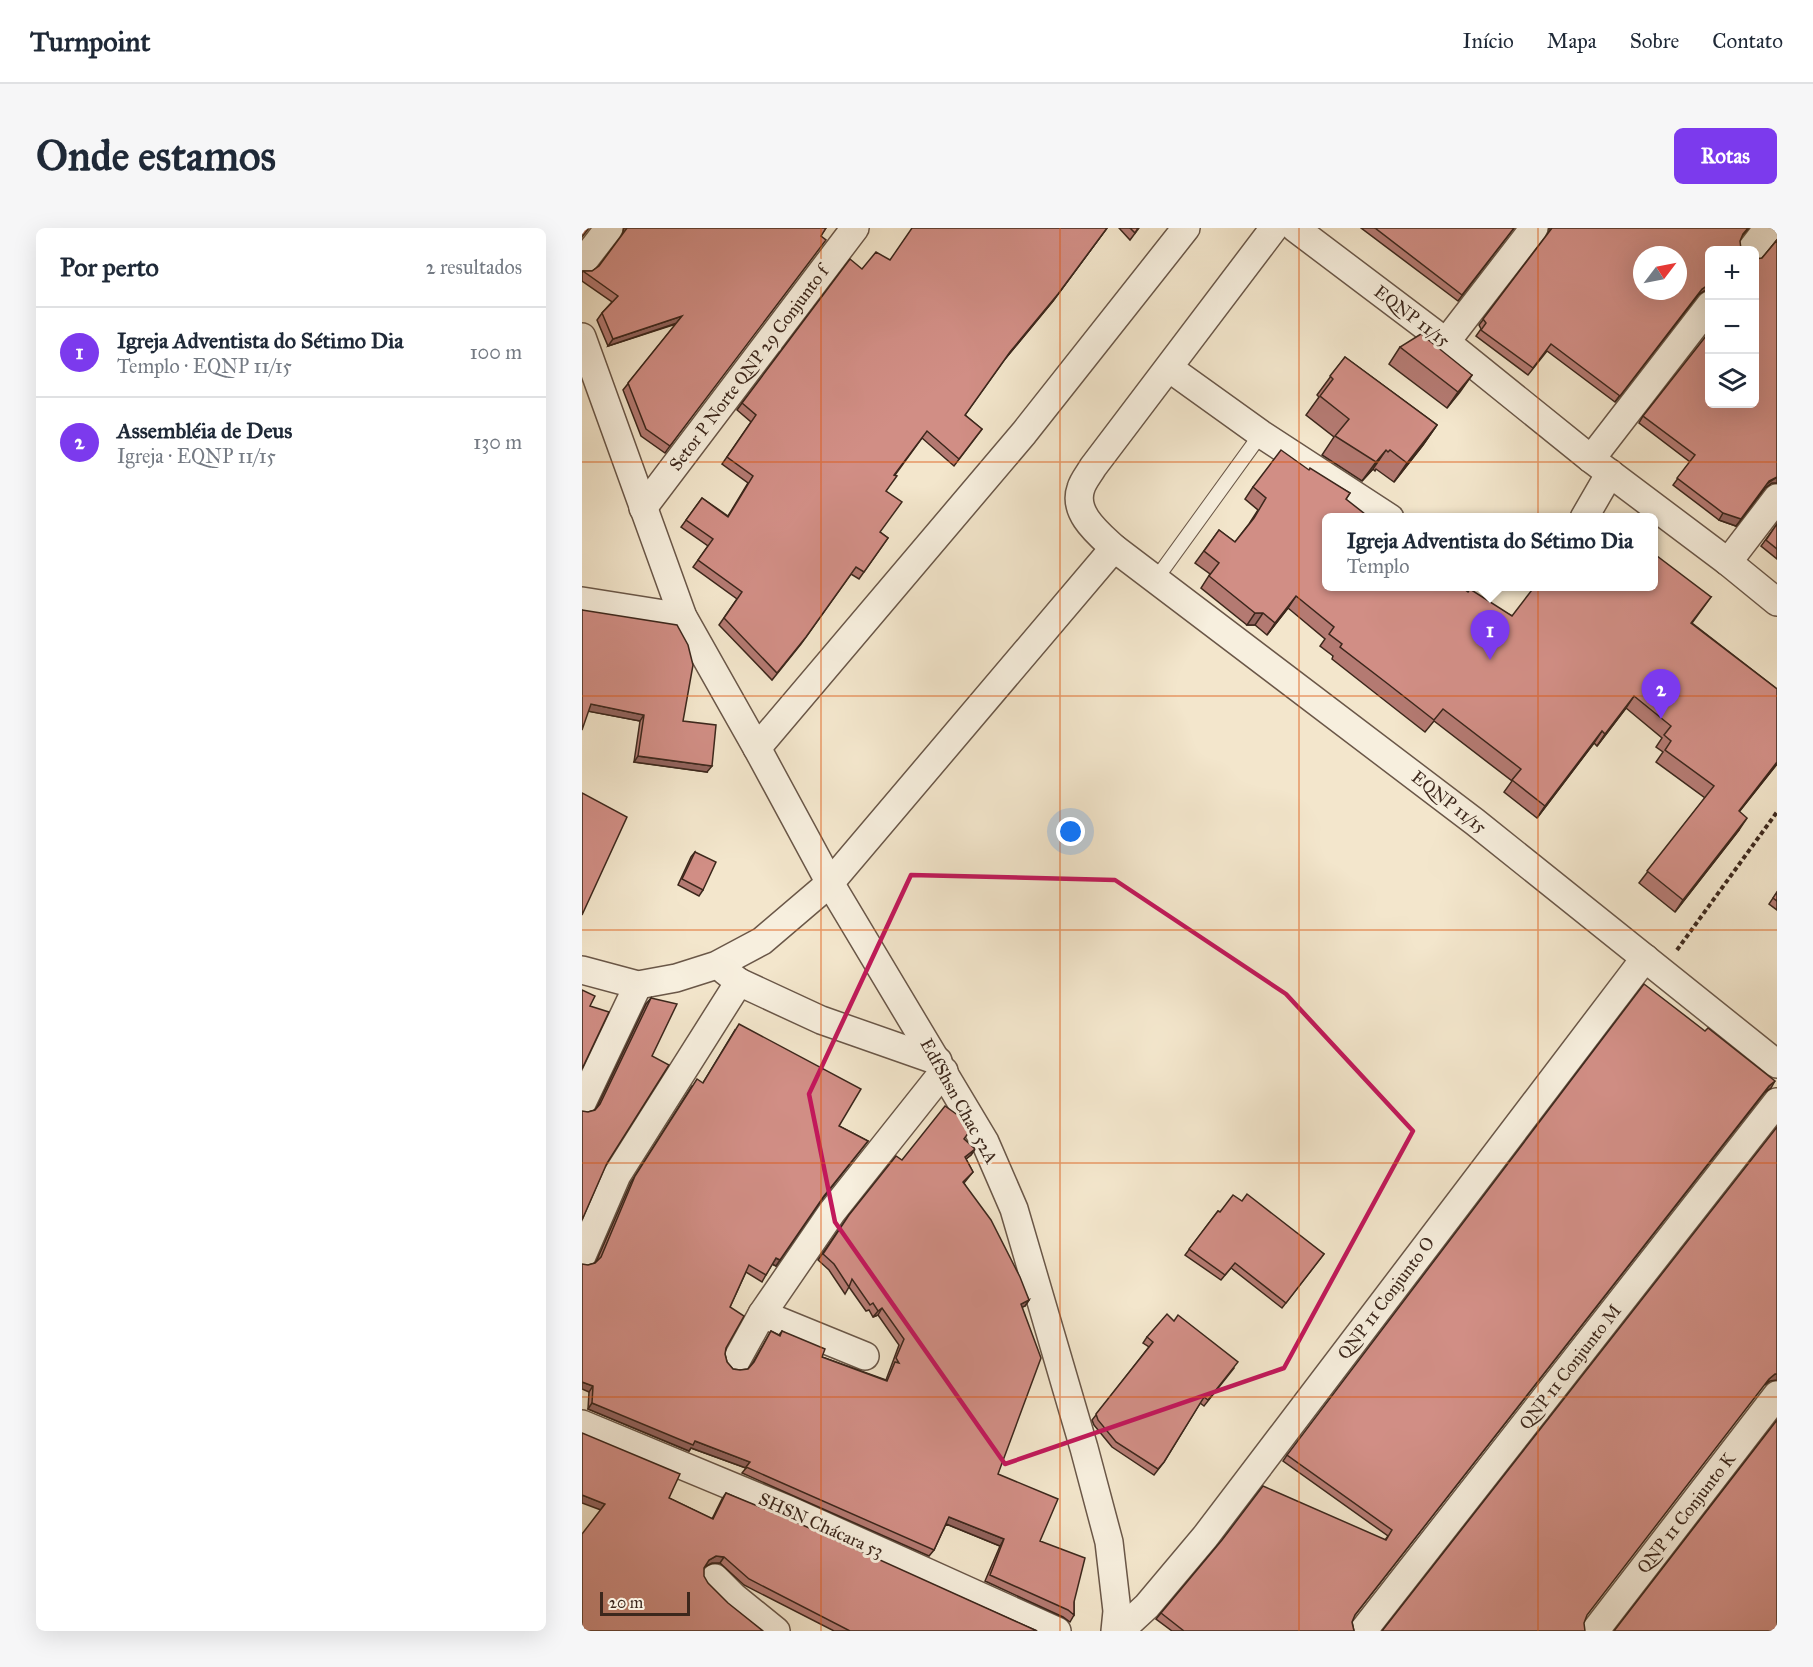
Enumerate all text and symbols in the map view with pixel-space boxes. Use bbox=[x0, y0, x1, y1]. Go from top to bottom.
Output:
text: Turnpoint bbox=[30, 24, 150, 59]
text: Início bbox=[1463, 28, 1514, 54]
text: Mapa bbox=[1547, 28, 1597, 54]
text: Sobre bbox=[1630, 28, 1679, 54]
text: Contato bbox=[1712, 28, 1783, 54]
button: Rotas bbox=[1674, 128, 1777, 184]
text: Onde estamos bbox=[36, 130, 276, 182]
north arrow bbox=[1633, 246, 1687, 300]
map controls bbox=[1705, 246, 1759, 408]
button: + bbox=[1705, 246, 1759, 300]
text: Por perto bbox=[60, 251, 159, 283]
text: 2 resultados bbox=[426, 255, 522, 279]
street label: Setor P Norte QNP 29 Conjunto f bbox=[665, 259, 835, 475]
street label: EQNP 11/15 bbox=[1370, 280, 1455, 352]
button: − bbox=[1705, 300, 1759, 354]
text: Igreja Adventista do Sétimo Dia bbox=[117, 327, 404, 354]
text: 1 bbox=[76, 340, 83, 364]
text: 100 m bbox=[470, 340, 522, 364]
text: Templo · EQNP 11/15 bbox=[117, 354, 292, 378]
button: layers bbox=[1705, 354, 1759, 408]
text: Assembléia de Deus bbox=[117, 417, 292, 444]
text: 2 bbox=[75, 430, 84, 454]
text: 130 m bbox=[473, 430, 522, 454]
text: Igreja · EQNP 11/15 bbox=[117, 444, 276, 468]
popup bbox=[1322, 513, 1658, 591]
text: Igreja Adventista do Sétimo Dia bbox=[1347, 527, 1633, 554]
text: Templo bbox=[1347, 554, 1409, 578]
pin: 1 bbox=[1470, 610, 1510, 660]
pin: 2 bbox=[1642, 670, 1680, 719]
street label: EQNP 11/15 bbox=[1407, 766, 1491, 839]
your location bbox=[1056, 817, 1085, 846]
street label: EdfShsn Chac 52A bbox=[915, 1034, 1003, 1168]
street label: QNP 11 Conjunto O bbox=[1333, 1232, 1439, 1364]
street label: QNP 11 Conjunto M bbox=[1514, 1300, 1626, 1434]
street label: QNP 11 Conjunto K bbox=[1632, 1447, 1741, 1578]
street label: SHSN Chácara 53 bbox=[755, 1488, 887, 1562]
scale bar bbox=[600, 1589, 690, 1616]
text: 20 m bbox=[609, 1593, 643, 1612]

